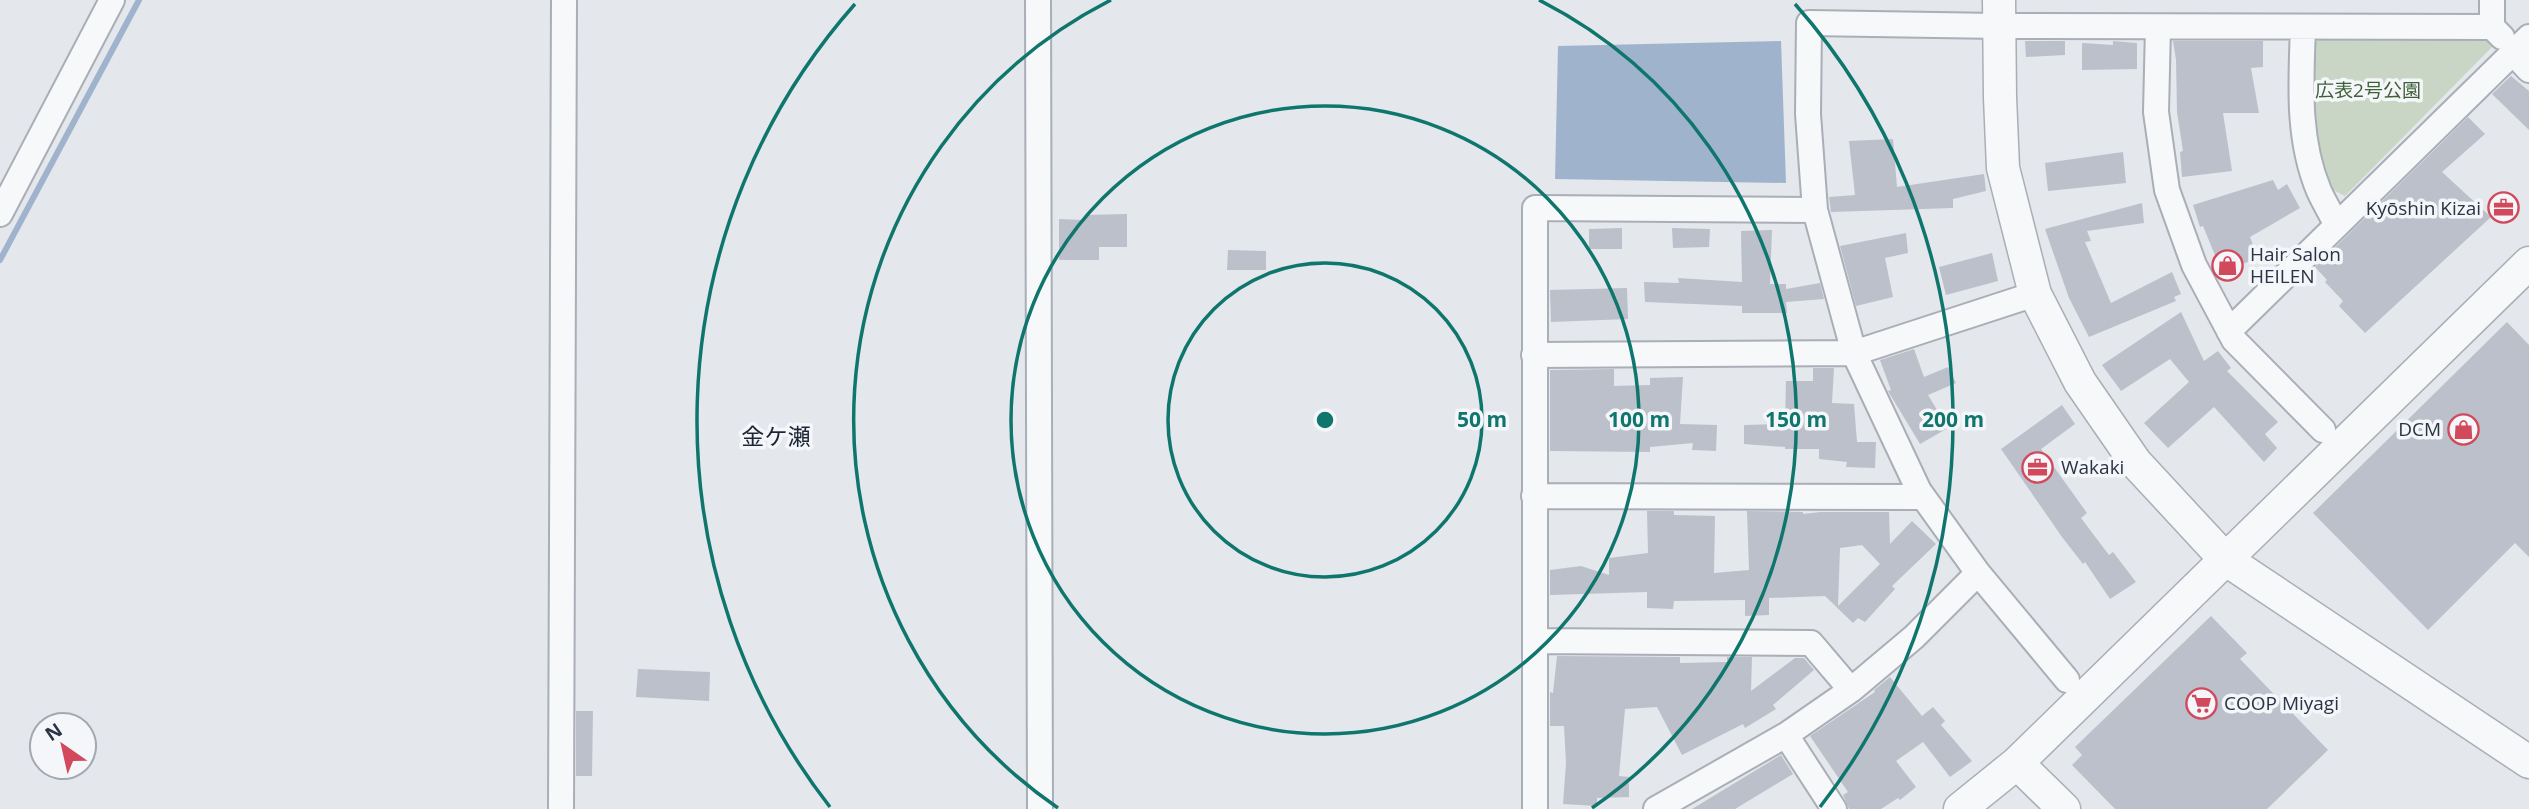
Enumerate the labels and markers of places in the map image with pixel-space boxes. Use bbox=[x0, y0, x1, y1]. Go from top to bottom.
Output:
office icon: Kyōshin Kizai bbox=[2487, 191, 2521, 225]
place label: Kyōshin Kizai bbox=[2366, 195, 2481, 221]
place label: Hair Salon HEILEN bbox=[2250, 241, 2341, 289]
shop icon: Hair Salon HEILEN bbox=[2210, 248, 2244, 282]
centre of rings bbox=[1313, 408, 1337, 432]
shop icon: DCM bbox=[2447, 412, 2481, 446]
place label: DCM bbox=[2398, 416, 2441, 442]
office icon: Wakaki bbox=[2021, 450, 2055, 484]
place label: Wakaki bbox=[2061, 454, 2124, 480]
supermarket icon: COOP Miyagi bbox=[2184, 686, 2218, 720]
place label: COOP Miyagi bbox=[2224, 690, 2339, 716]

